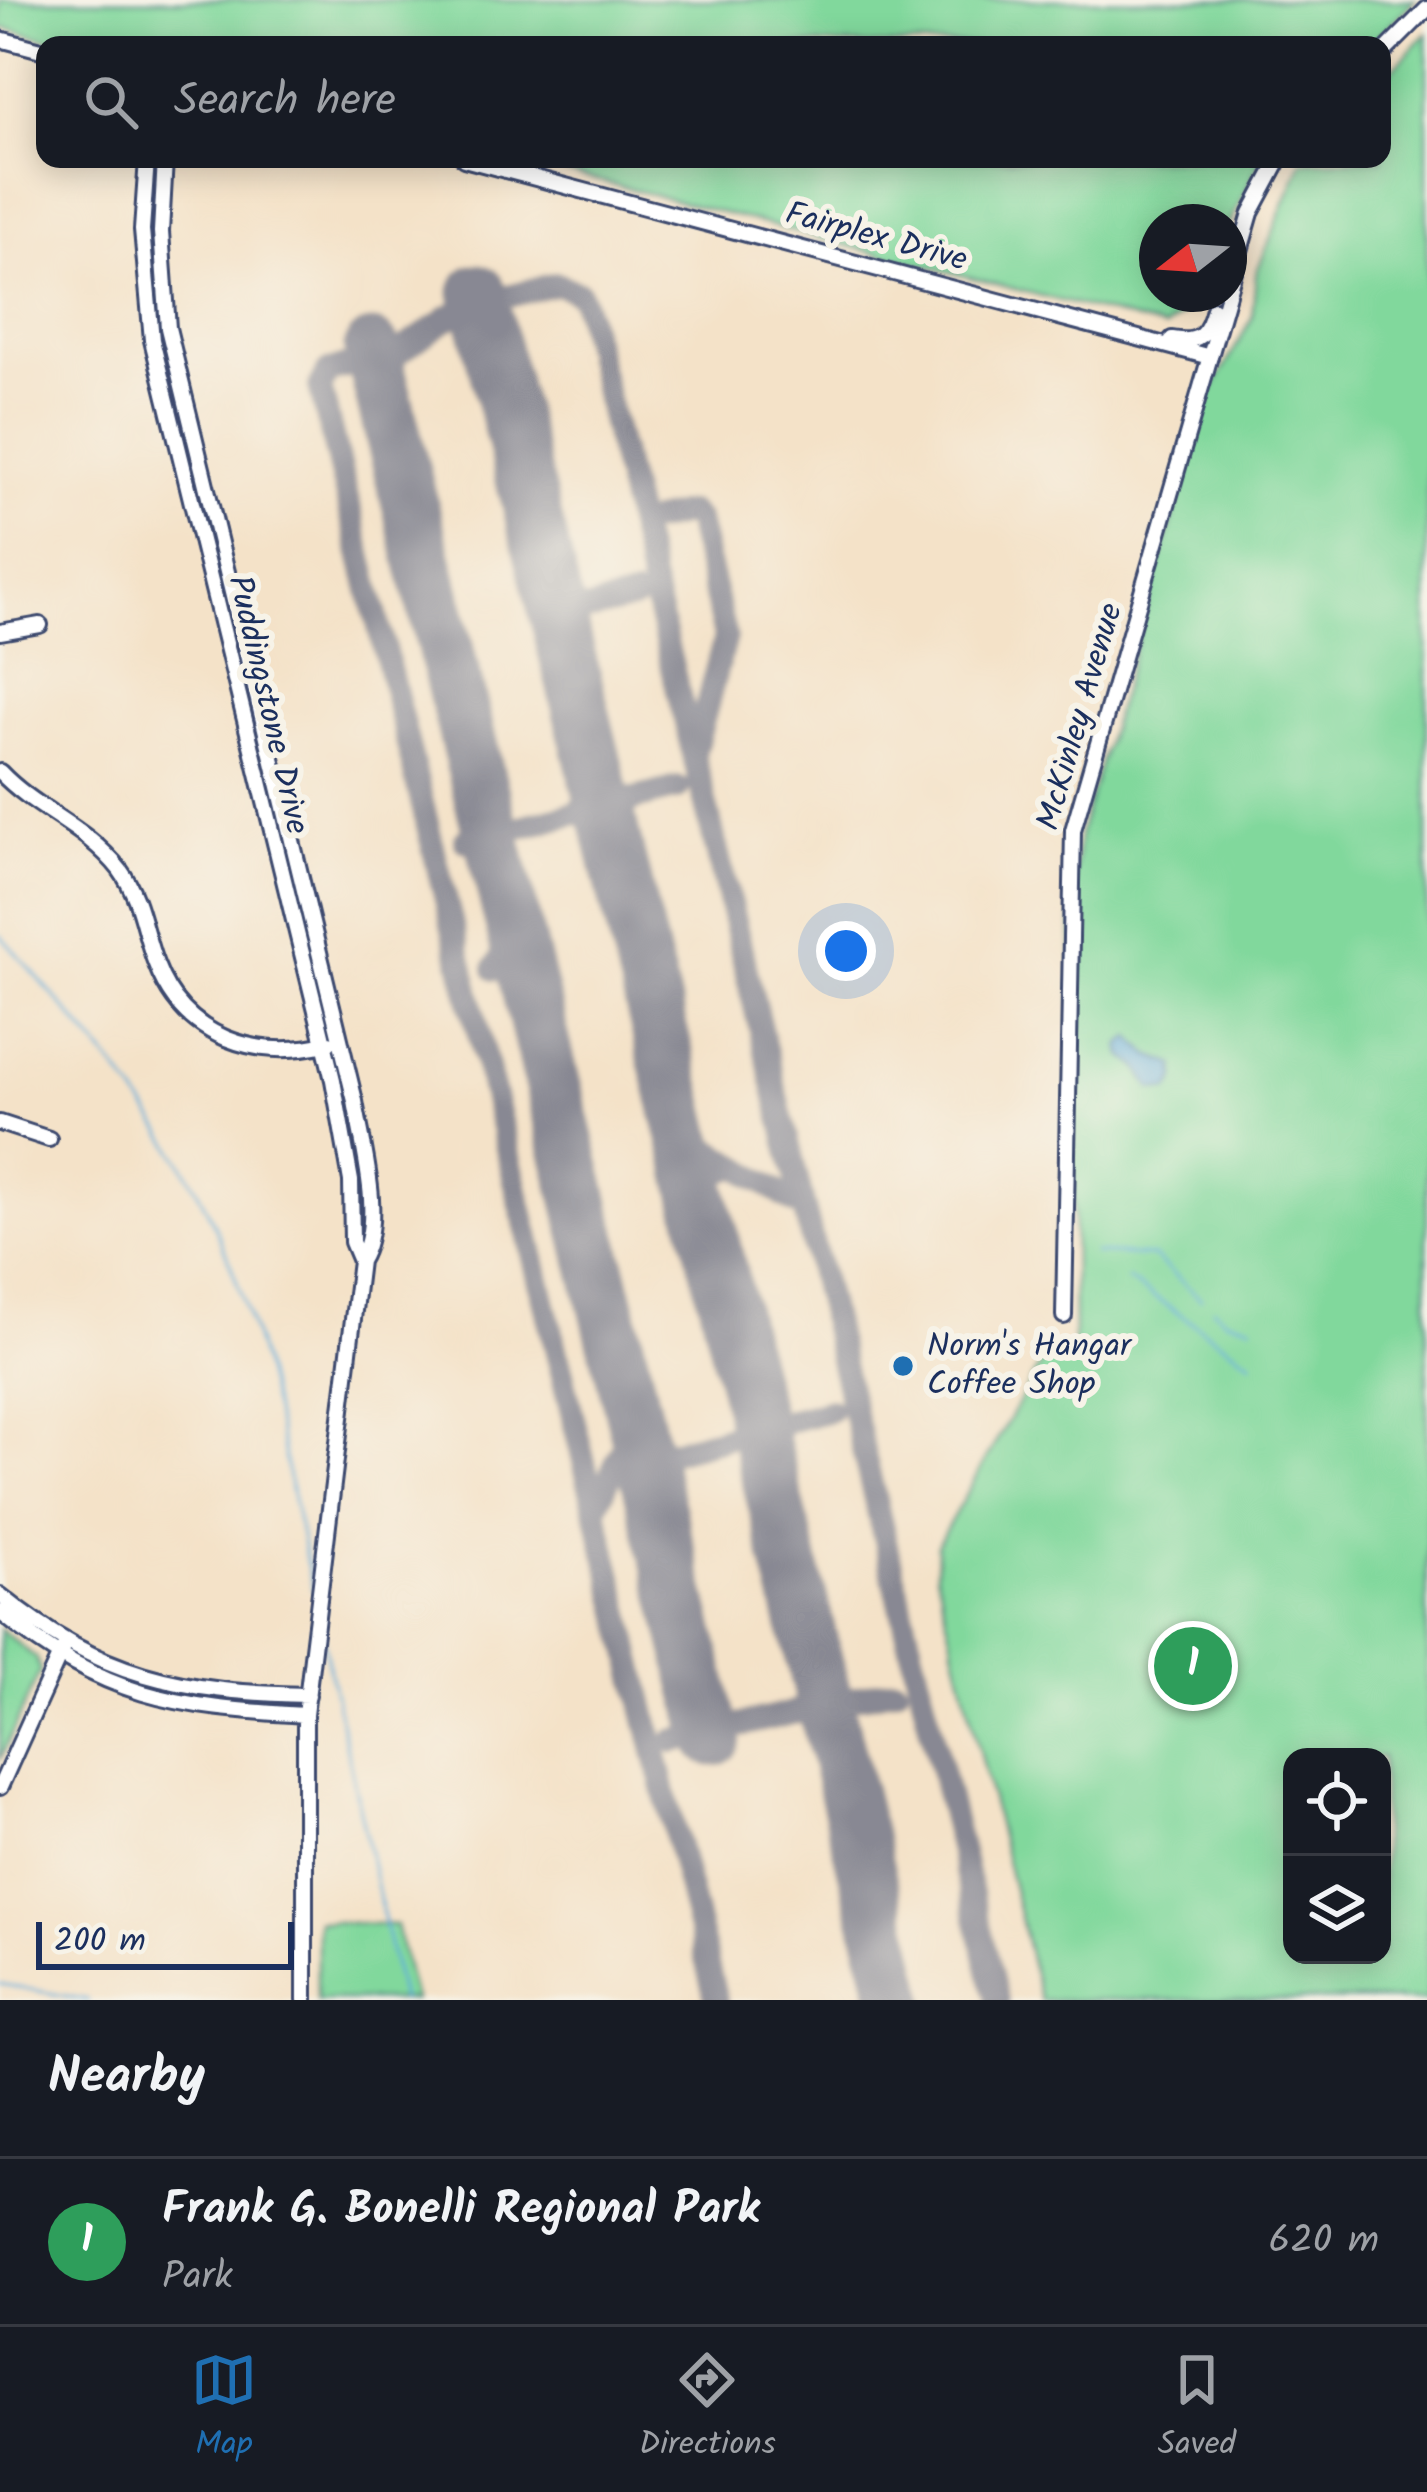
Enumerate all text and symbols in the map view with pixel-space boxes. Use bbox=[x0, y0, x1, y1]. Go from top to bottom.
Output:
search box bbox=[36, 36, 1391, 168]
text: Search here bbox=[174, 66, 396, 138]
icon: search bbox=[78, 69, 144, 135]
street label: Fairplex Drive bbox=[779, 188, 973, 288]
north arrow bbox=[1139, 204, 1247, 312]
street label: Puddingstone Drive bbox=[211, 570, 323, 840]
street label: McKinley Avenue bbox=[1023, 597, 1139, 837]
your location bbox=[816, 921, 876, 981]
place label: Norm's Hangar Coffee Shop bbox=[927, 1321, 1133, 1412]
marker: Norm's Hangar Coffee Shop bbox=[890, 1353, 916, 1379]
pin: 1 bbox=[1154, 1621, 1232, 1711]
map controls bbox=[1283, 1748, 1391, 1964]
button: locate bbox=[1283, 1748, 1391, 1856]
button: layers bbox=[1283, 1856, 1391, 1964]
scale bar bbox=[36, 1916, 294, 1969]
text: 200 m bbox=[54, 1916, 146, 1969]
text: Nearby bbox=[48, 2038, 205, 2119]
text: Frank G. Bonelli Regional Park bbox=[162, 2175, 760, 2247]
text: 1 bbox=[81, 2211, 93, 2273]
text: 620 m bbox=[1268, 2211, 1379, 2273]
text: Park bbox=[162, 2247, 233, 2309]
tab: Map bbox=[191, 2347, 257, 2472]
tab: Directions bbox=[639, 2347, 776, 2472]
tab: Saved bbox=[1158, 2347, 1236, 2472]

